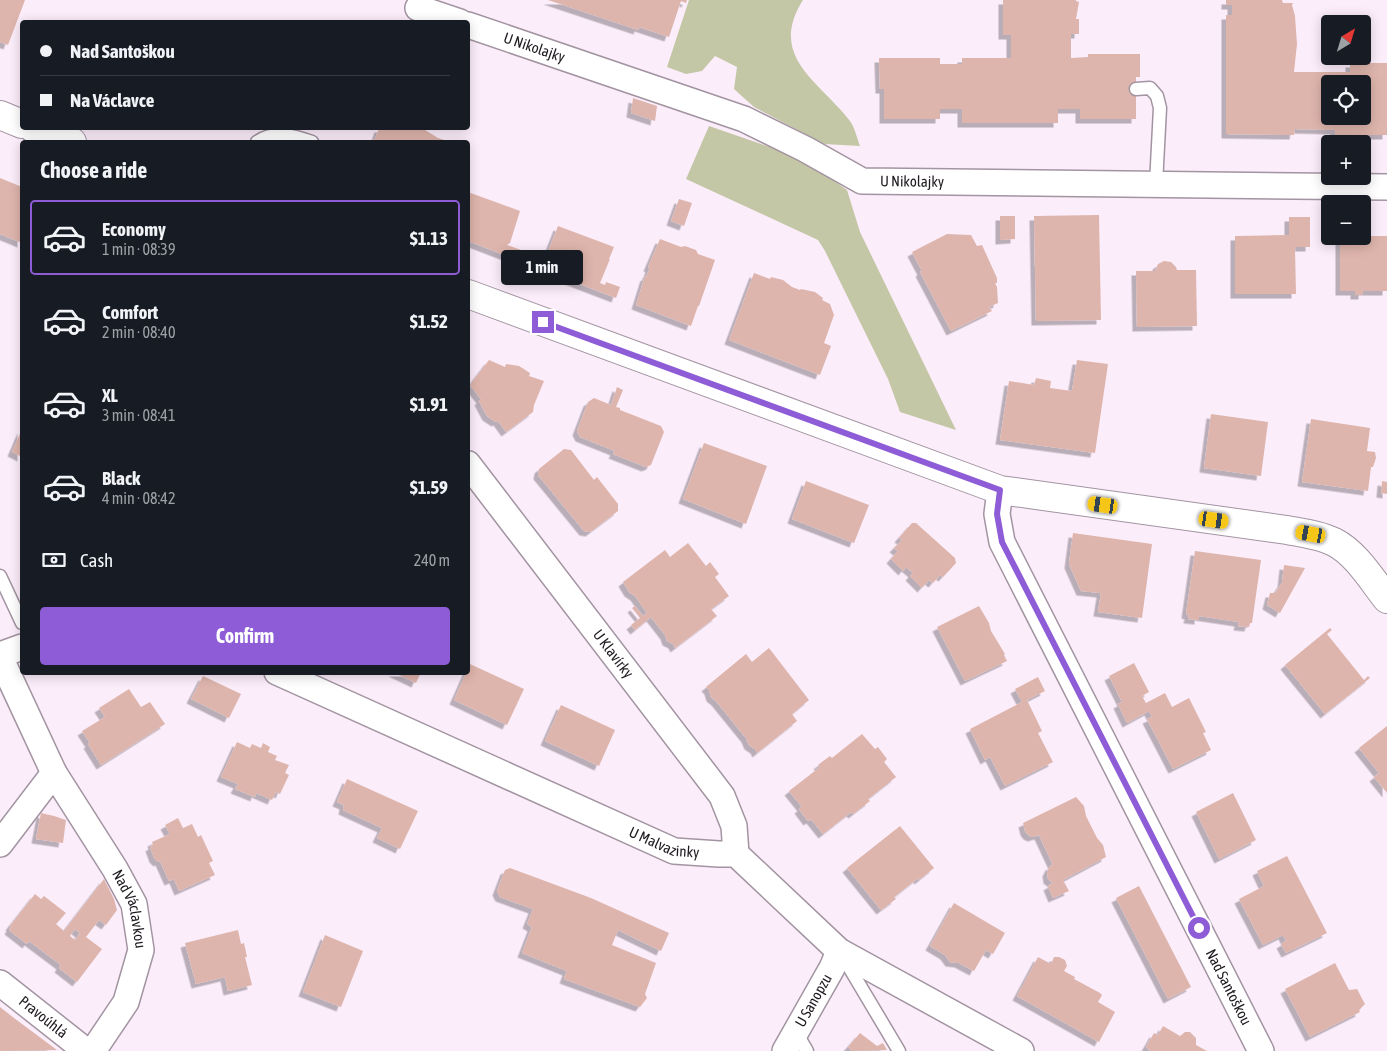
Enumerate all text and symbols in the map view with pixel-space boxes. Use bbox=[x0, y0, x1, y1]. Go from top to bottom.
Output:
north arrow bbox=[1321, 15, 1371, 65]
map controls bbox=[1321, 15, 1371, 245]
street label: U Nikolajky bbox=[501, 29, 567, 65]
text: Nad Santoškou bbox=[70, 40, 175, 62]
button: locate bbox=[1321, 75, 1371, 125]
text: Na Václavce bbox=[70, 89, 154, 111]
button: + bbox=[1321, 135, 1371, 185]
text: Choose a ride bbox=[40, 157, 147, 183]
street label: U Nikolajky bbox=[880, 172, 944, 190]
button: − bbox=[1321, 195, 1371, 245]
icon: car bbox=[42, 215, 87, 260]
text: Economy bbox=[102, 218, 166, 240]
text: $1.13 bbox=[410, 227, 448, 249]
text: 1 min · 08:39 bbox=[102, 240, 175, 258]
callout: 1 min bbox=[502, 250, 584, 284]
text: 1 min bbox=[526, 258, 558, 276]
icon: car bbox=[42, 298, 87, 343]
text: Comfort bbox=[102, 301, 158, 323]
text: $1.52 bbox=[410, 310, 448, 332]
route end bbox=[532, 311, 554, 333]
text: 2 min · 08:40 bbox=[102, 323, 175, 341]
icon: car bbox=[42, 381, 87, 426]
text: XL bbox=[102, 384, 118, 406]
text: $1.91 bbox=[410, 393, 448, 415]
text: 3 min · 08:41 bbox=[102, 406, 175, 424]
icon: car bbox=[42, 464, 87, 509]
text: Black bbox=[102, 467, 140, 489]
text: $1.59 bbox=[410, 476, 448, 498]
text: 4 min · 08:42 bbox=[102, 489, 175, 507]
car bbox=[1087, 495, 1118, 515]
car bbox=[1198, 510, 1229, 530]
car bbox=[1294, 524, 1327, 544]
icon: cash bbox=[40, 546, 68, 574]
text: Cash bbox=[80, 549, 113, 571]
text: 240 m bbox=[414, 551, 450, 569]
button: Confirm bbox=[40, 607, 450, 665]
street label: U Klavírky bbox=[590, 626, 637, 681]
street label: U Malvazinky bbox=[627, 823, 700, 861]
street label: Nad Václavkou bbox=[109, 867, 150, 949]
route start bbox=[1188, 917, 1210, 939]
street label: Nad Santoškou bbox=[1203, 946, 1255, 1028]
street label: U Sanopzu bbox=[791, 971, 835, 1030]
street label: Pravoúhlá bbox=[16, 992, 71, 1041]

